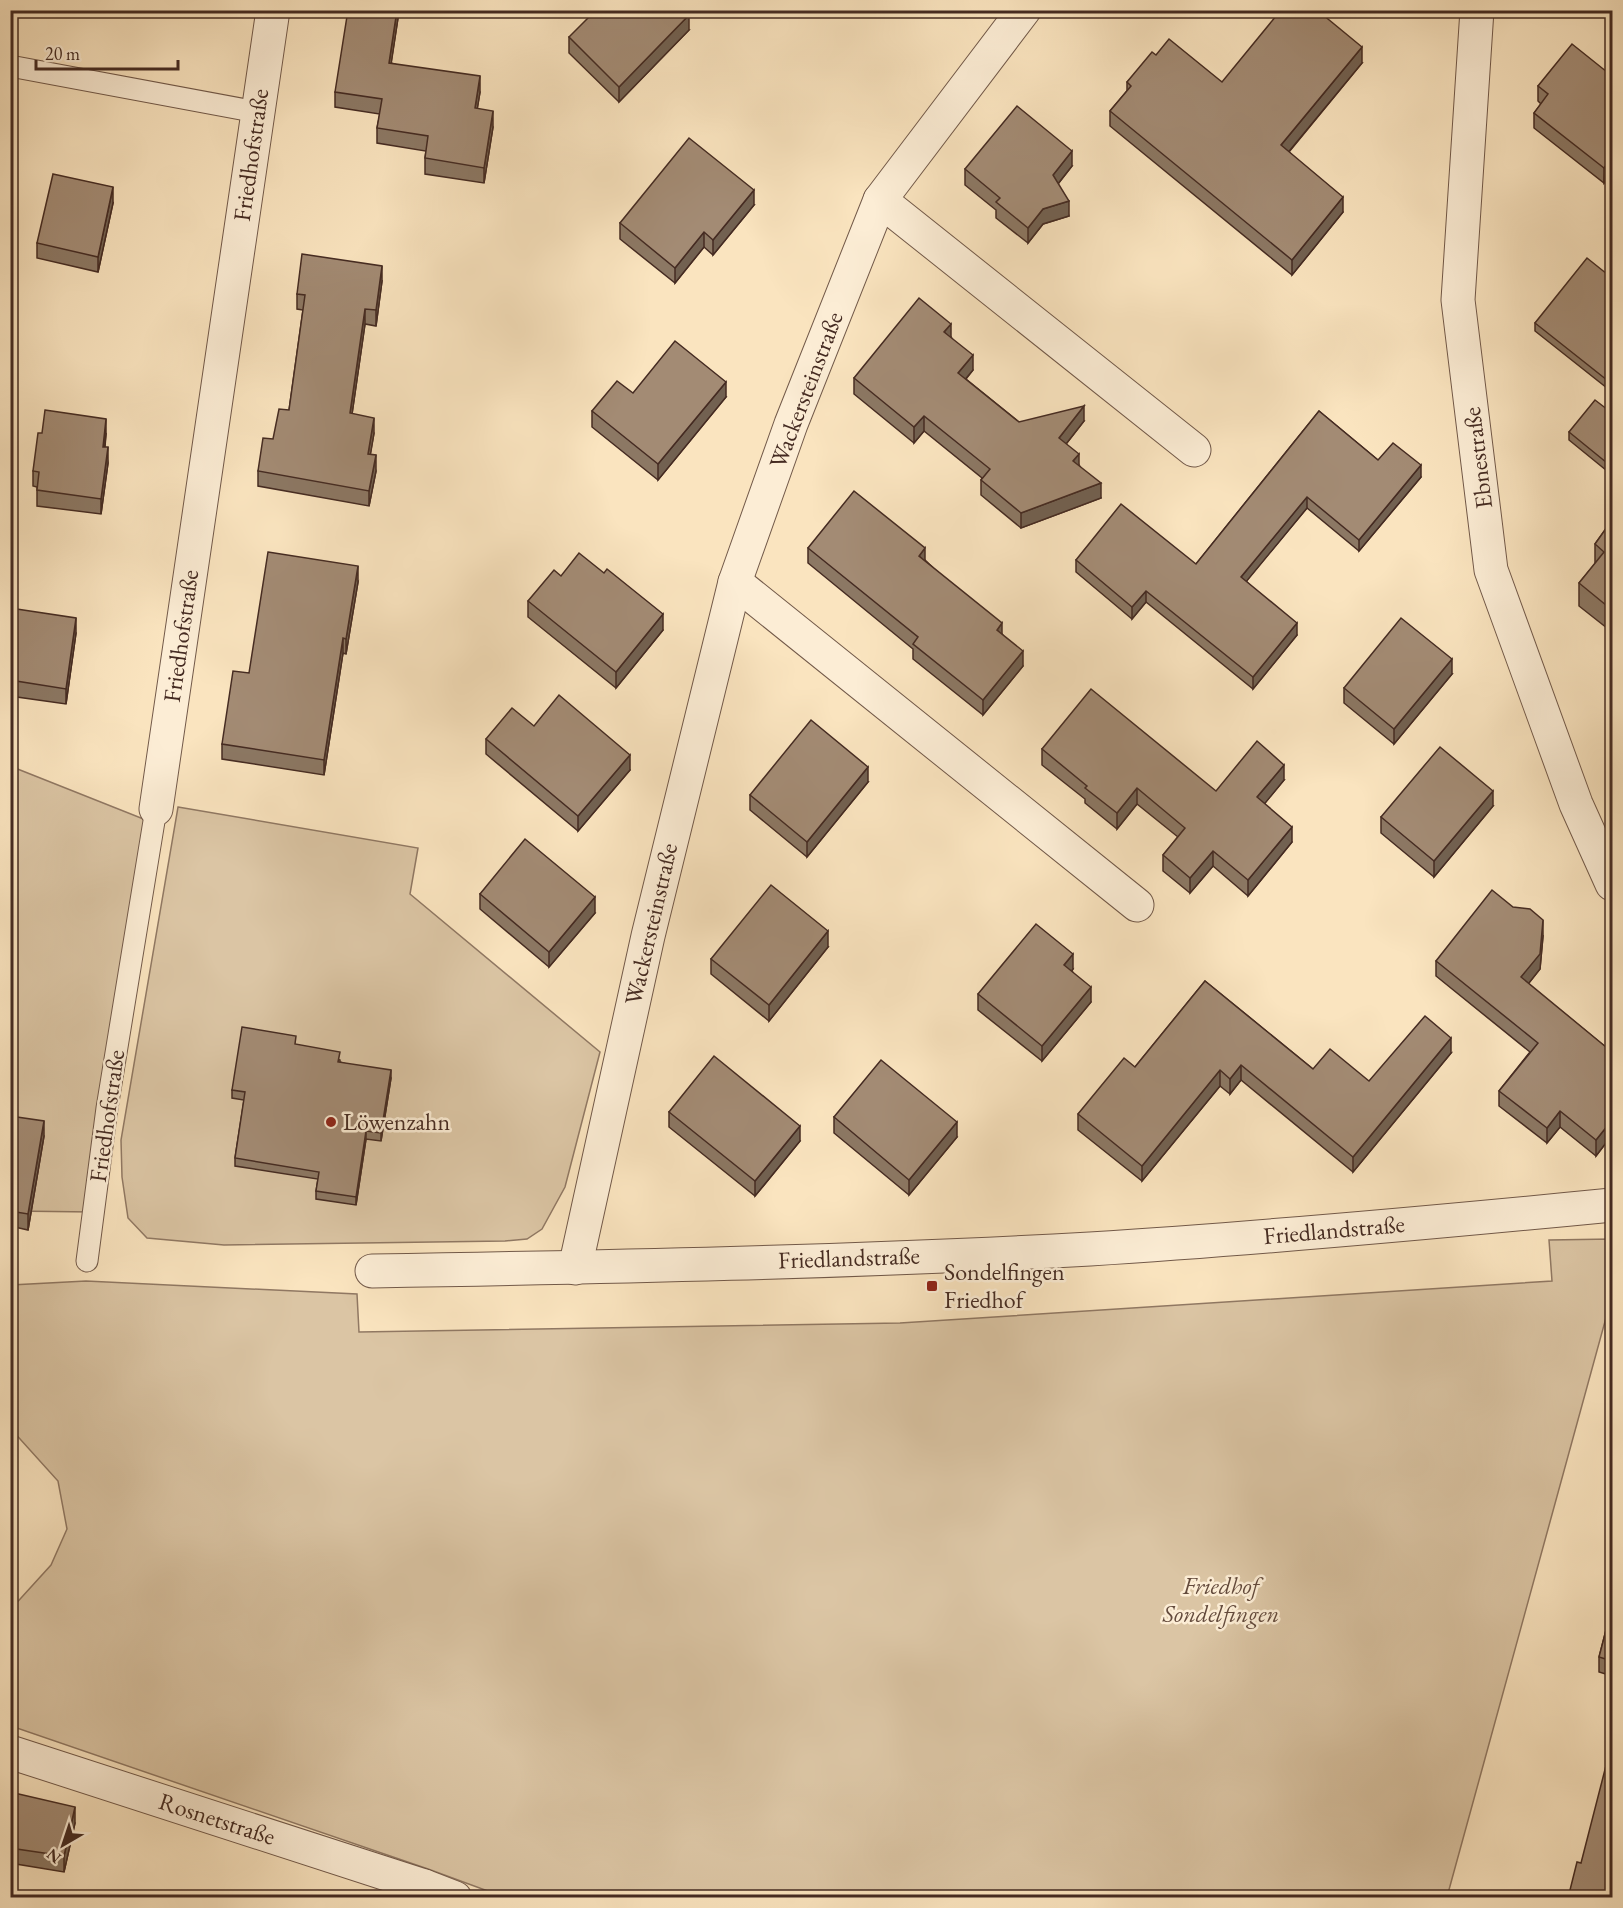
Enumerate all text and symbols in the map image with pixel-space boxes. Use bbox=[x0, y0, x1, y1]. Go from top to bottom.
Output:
scale bar bbox=[36, 33, 178, 71]
text: 20 m bbox=[45, 42, 80, 65]
street label: Friedhofstraße bbox=[226, 87, 275, 223]
street label: Wackersteinstraße bbox=[761, 307, 850, 472]
street label: Ebnestraße bbox=[1456, 405, 1499, 511]
street label: Friedhofstraße bbox=[156, 568, 205, 704]
street label: Wackersteinstraße bbox=[617, 840, 684, 1008]
street label: Friedhofstraße bbox=[82, 1048, 131, 1184]
place label: Löwenzahn bbox=[343, 1106, 450, 1137]
marker: Löwenzahn bbox=[324, 1115, 338, 1129]
street label: Friedlandstraße bbox=[1262, 1208, 1406, 1251]
street label: Friedlandstraße bbox=[778, 1240, 920, 1275]
place label: Sondelfingen Friedhof bbox=[944, 1256, 1065, 1315]
marker: Sondelfingen Friedhof bbox=[925, 1279, 939, 1293]
park label: Friedhof Sondelfingen bbox=[1162, 1570, 1279, 1629]
street label: Rosnetstraße bbox=[155, 1785, 279, 1852]
north arrow bbox=[33, 1815, 93, 1875]
text: N bbox=[42, 1844, 66, 1869]

